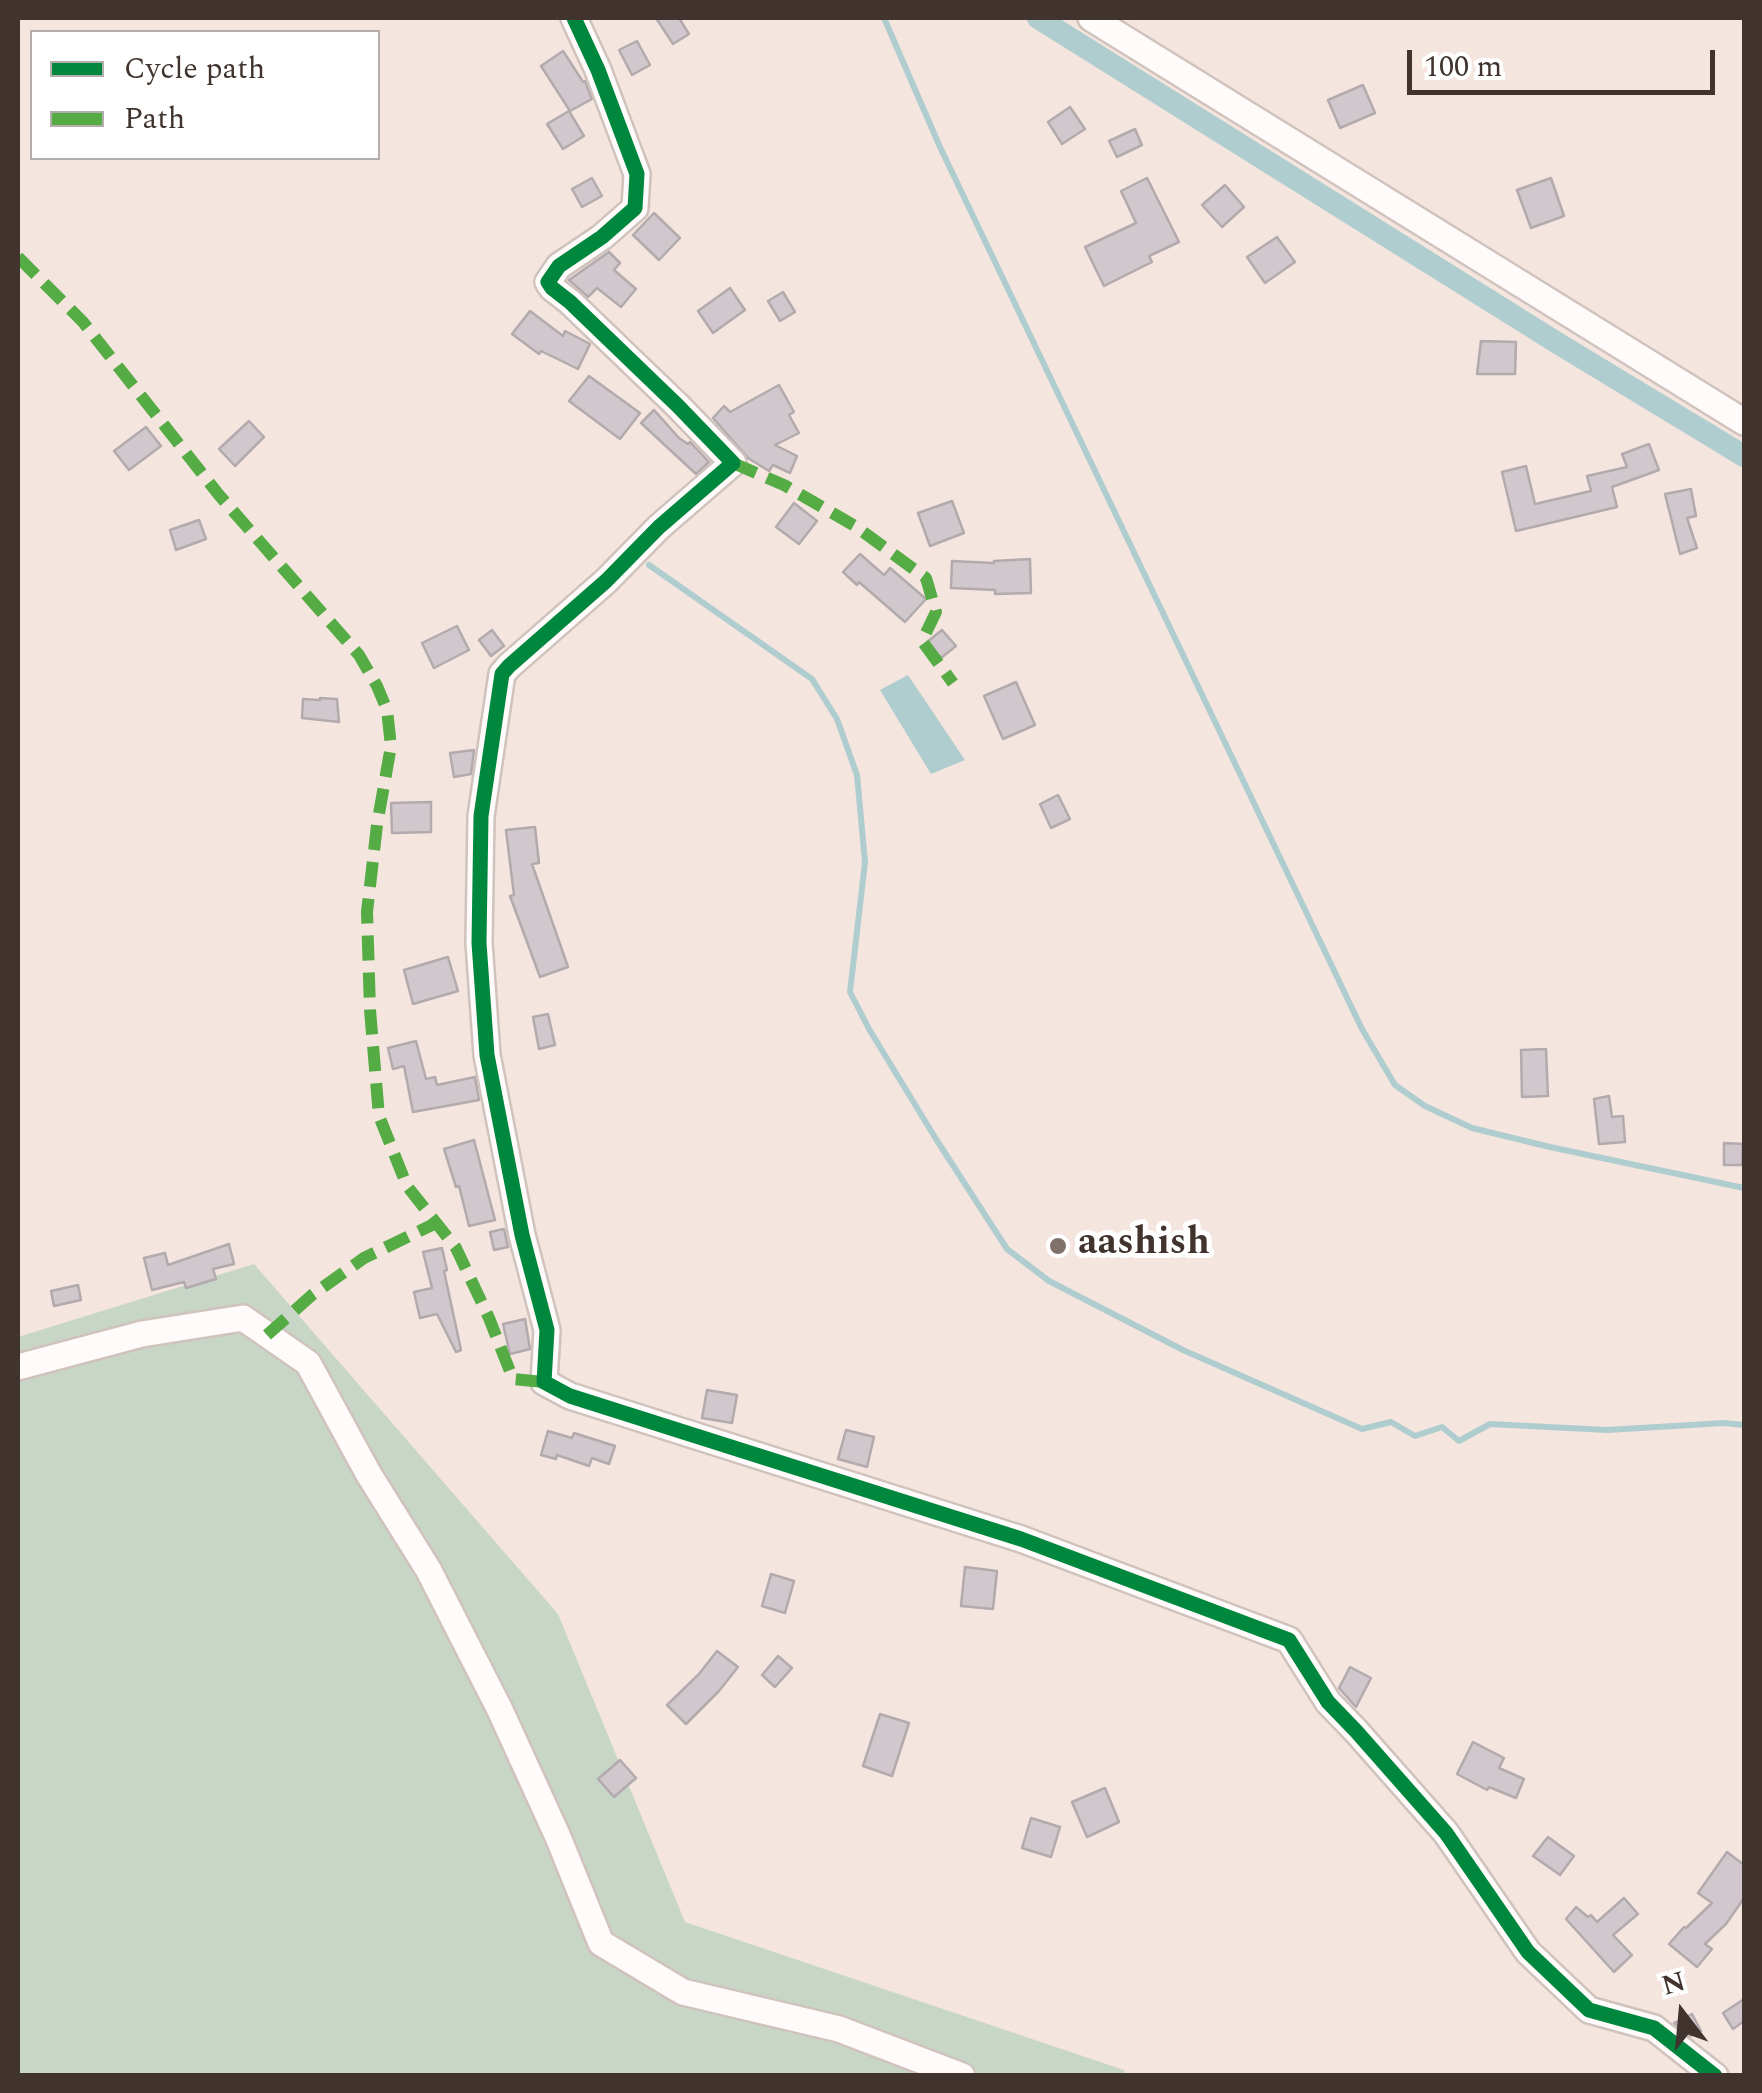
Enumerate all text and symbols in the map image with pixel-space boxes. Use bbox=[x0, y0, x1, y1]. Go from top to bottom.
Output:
legend bbox=[30, 30, 380, 160]
scale bar bbox=[1412, 30, 1720, 92]
text: 100 m bbox=[1424, 44, 1502, 90]
text: Cycle path bbox=[124, 46, 265, 92]
text: Path bbox=[124, 96, 185, 142]
place label: aashish bbox=[1078, 1223, 1210, 1269]
marker: aashish bbox=[1047, 1235, 1069, 1257]
text: N bbox=[1657, 1960, 1690, 2008]
north arrow bbox=[1632, 1963, 1732, 2063]

